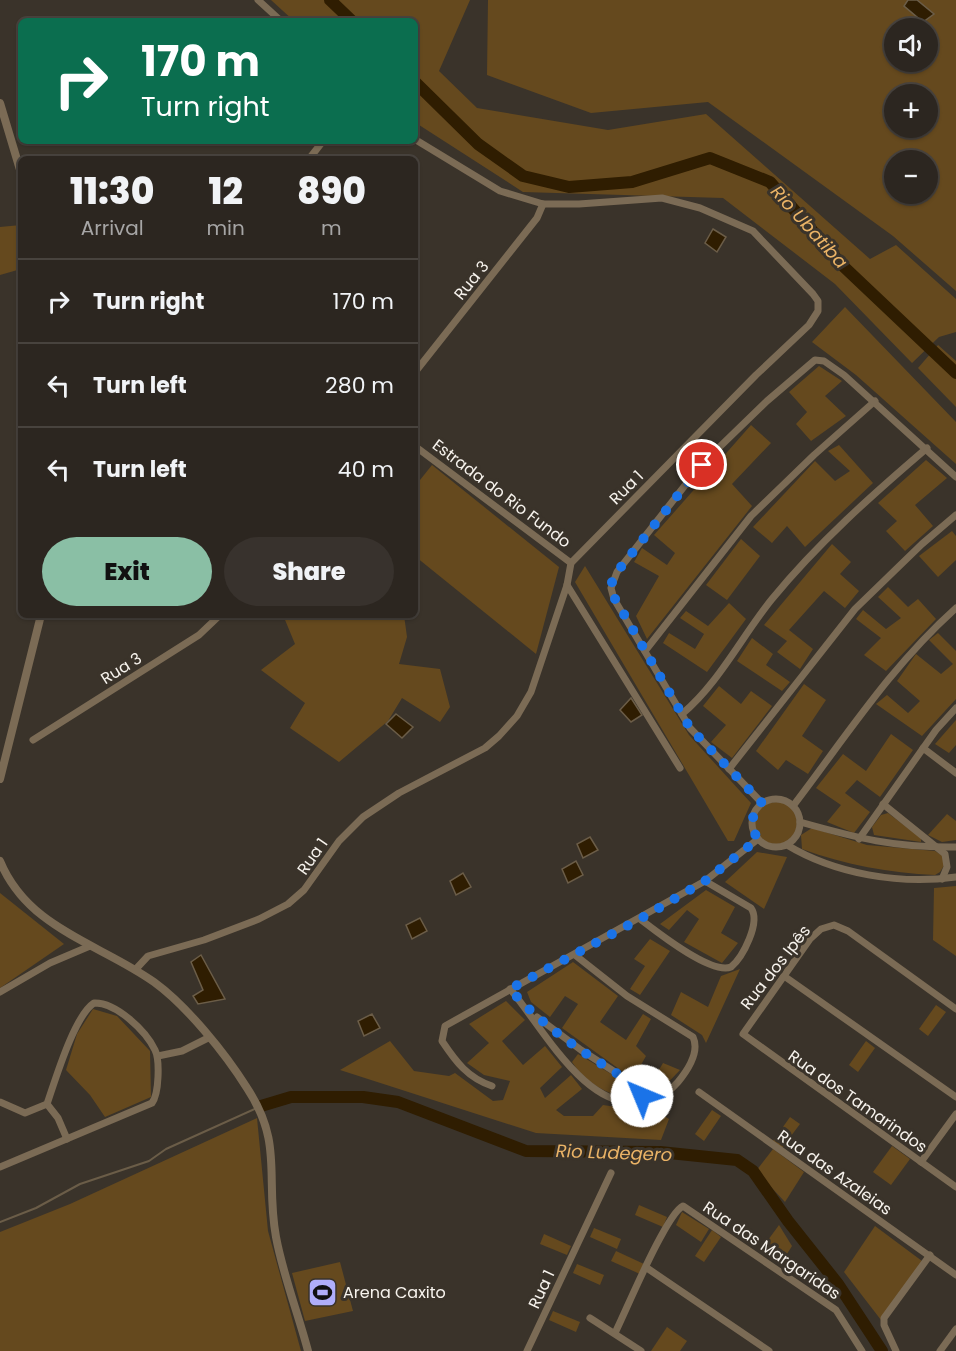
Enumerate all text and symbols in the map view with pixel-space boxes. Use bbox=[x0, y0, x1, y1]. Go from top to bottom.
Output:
map controls bbox=[884, 18, 938, 204]
button: sound bbox=[884, 18, 938, 72]
text: 170 m bbox=[141, 32, 260, 91]
icon: right bbox=[42, 42, 120, 120]
button: + bbox=[884, 84, 938, 138]
text: Turn right bbox=[141, 88, 270, 125]
button: − bbox=[884, 150, 938, 204]
text: 11:30 bbox=[70, 166, 154, 217]
text: 12 bbox=[208, 166, 243, 217]
text: 890 bbox=[297, 166, 366, 217]
water label: Rio Ubatiba bbox=[765, 180, 853, 274]
text: Arrival bbox=[81, 214, 144, 242]
text: min bbox=[207, 214, 245, 242]
text: m bbox=[321, 214, 342, 242]
street label: Rua 3 bbox=[448, 256, 494, 305]
icon: right bbox=[42, 285, 75, 318]
text: Turn right bbox=[93, 286, 204, 317]
text: 170 m bbox=[333, 286, 394, 317]
icon: left bbox=[42, 369, 75, 402]
text: Turn left bbox=[93, 370, 187, 401]
text: 280 m bbox=[325, 370, 394, 401]
street label: Estrada do Rio Fundo bbox=[428, 434, 576, 553]
pin bbox=[676, 439, 727, 490]
icon: arrive bbox=[685, 448, 718, 481]
icon: left bbox=[42, 453, 75, 486]
text: Turn left bbox=[93, 454, 187, 485]
text: 40 m bbox=[338, 454, 394, 485]
street label: Rua 1 bbox=[604, 465, 649, 510]
button: Exit bbox=[42, 537, 212, 606]
button: Share bbox=[224, 537, 394, 606]
street label: Rua 3 bbox=[96, 647, 146, 690]
street label: Rua 1 bbox=[291, 833, 333, 879]
street label: Rua dos Ipês bbox=[735, 920, 816, 1014]
street label: Rua dos Tamarindos bbox=[784, 1045, 932, 1158]
position arrow bbox=[610, 1064, 674, 1128]
street label: Rua das Azaleias bbox=[773, 1124, 897, 1221]
water label: Rio Ludegero bbox=[555, 1138, 673, 1167]
street label: Rua das Margaridas bbox=[698, 1196, 845, 1305]
street label: Rua 1 bbox=[523, 1266, 560, 1312]
sports icon: Arena Caxito bbox=[306, 1276, 338, 1308]
place label: Arena Caxito bbox=[343, 1281, 446, 1304]

